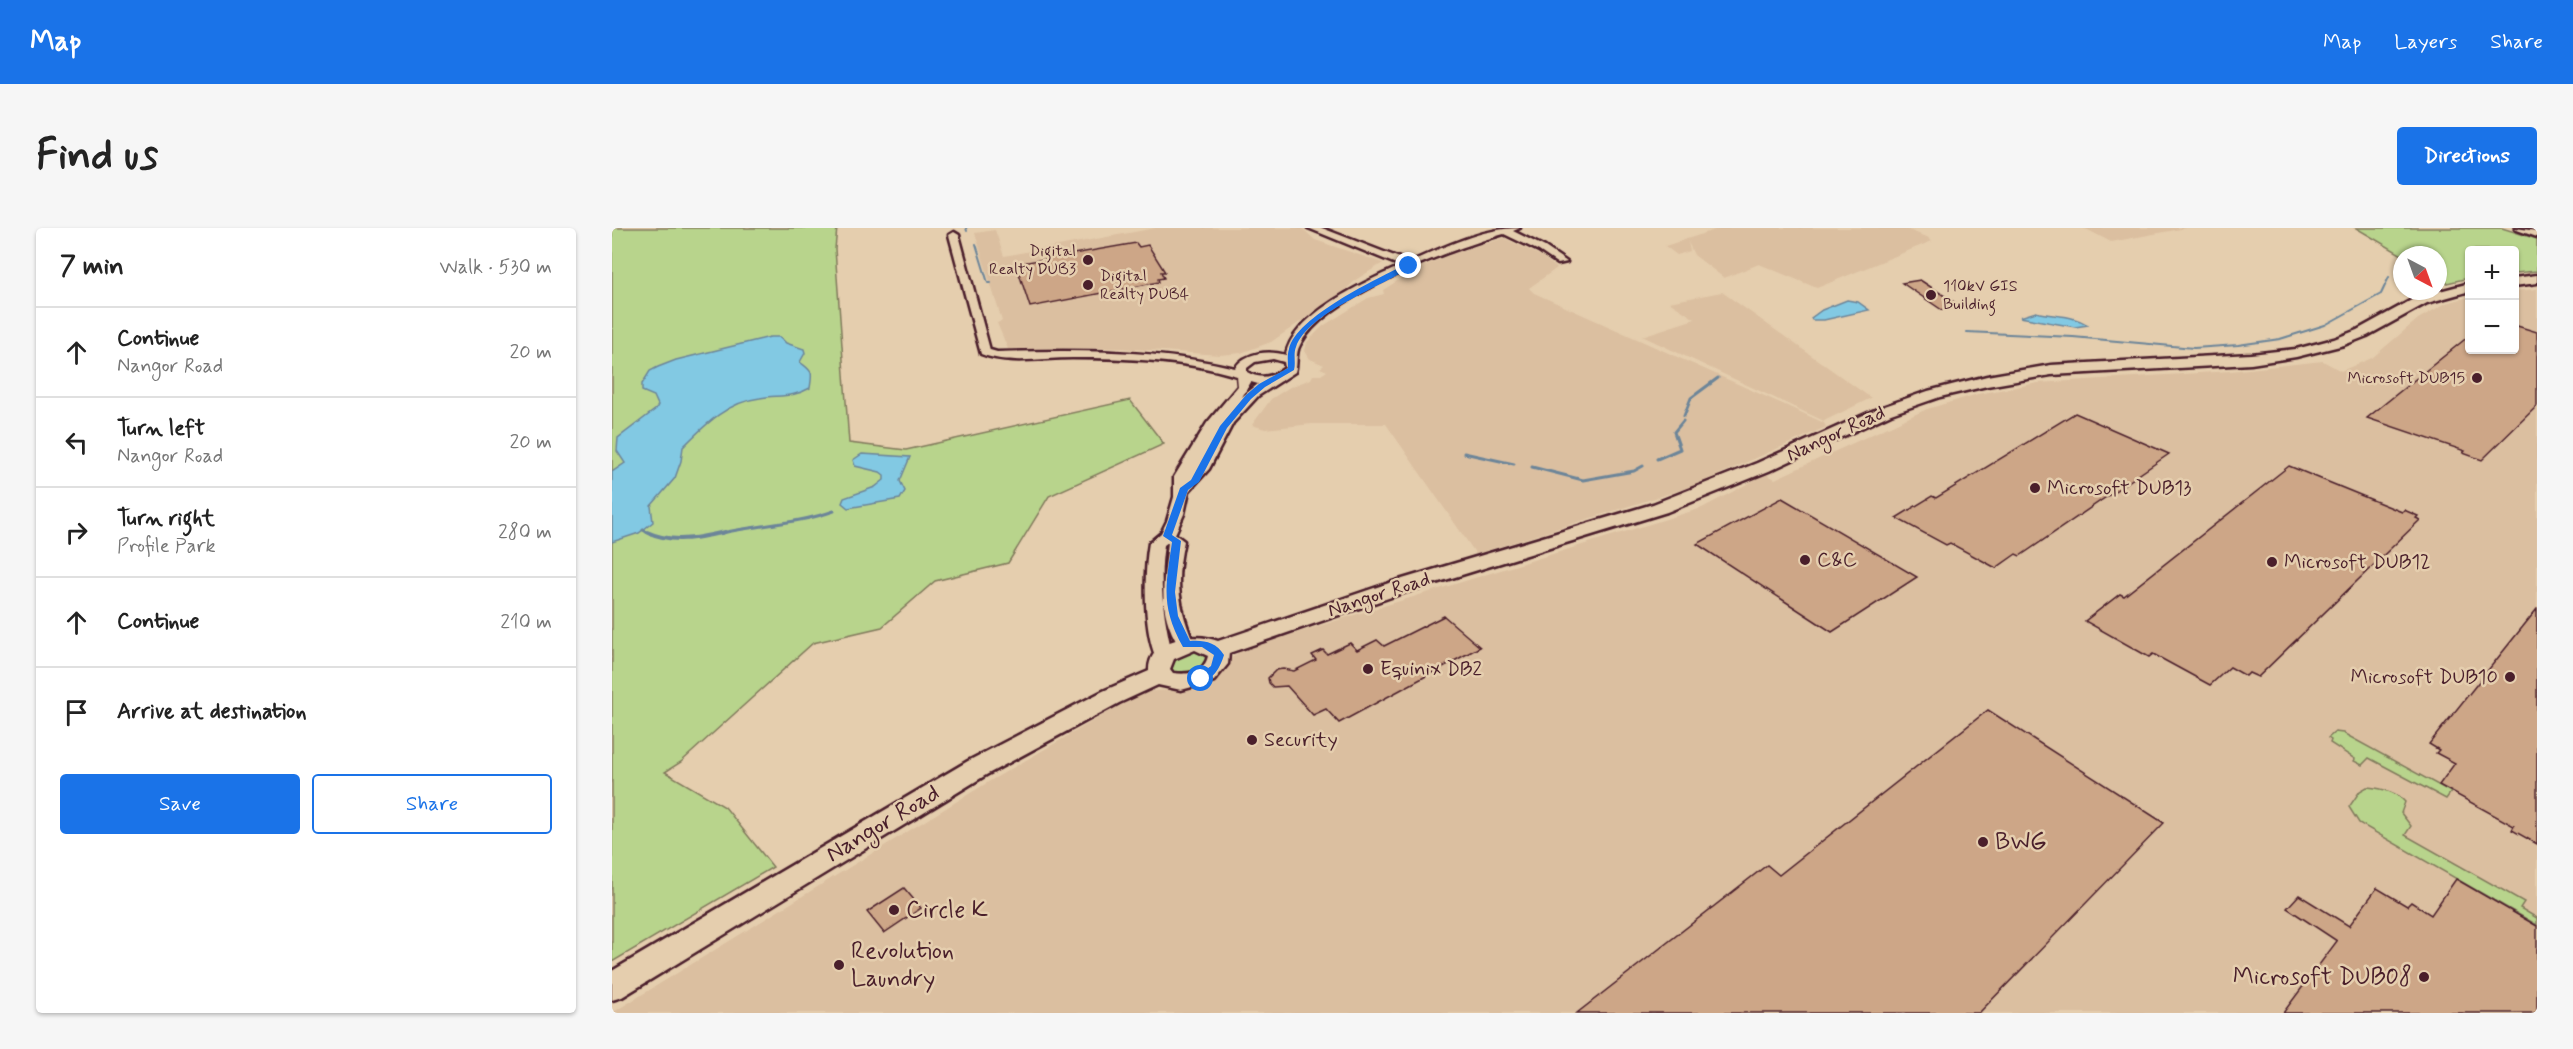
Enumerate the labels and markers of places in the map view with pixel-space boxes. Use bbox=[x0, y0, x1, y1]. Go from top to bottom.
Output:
place label: Digital Realty DUB3 bbox=[989, 241, 1076, 280]
marker: Digital Realty DUB3 bbox=[1081, 253, 1095, 267]
place label: Digital Realty DUB4 bbox=[1100, 266, 1189, 305]
place label: 110kV GIS Building bbox=[1943, 276, 2018, 316]
marker: Digital Realty DUB4 bbox=[1081, 278, 1095, 292]
marker: 110kV GIS Building bbox=[1924, 288, 1938, 302]
place label: Microsoft DUB15 bbox=[2348, 368, 2465, 389]
marker: Microsoft DUB15 bbox=[2470, 371, 2484, 385]
place label: Microsoft DUB13 bbox=[2047, 475, 2192, 502]
marker: Microsoft DUB13 bbox=[2028, 481, 2042, 495]
place label: C&C bbox=[1817, 547, 1857, 574]
place label: Microsoft DUB12 bbox=[2284, 549, 2431, 576]
marker: C&C bbox=[1798, 553, 1812, 567]
marker: Microsoft DUB12 bbox=[2265, 555, 2279, 569]
place label: Equinix DB2 bbox=[1380, 656, 1482, 683]
marker: Equinix DB2 bbox=[1361, 662, 1375, 676]
place label: Microsoft DUB10 bbox=[2350, 664, 2498, 691]
marker: Microsoft DUB10 bbox=[2503, 670, 2517, 684]
place label: Security bbox=[1264, 727, 1338, 754]
marker: Security bbox=[1245, 733, 1259, 747]
place label: BWG bbox=[1995, 827, 2047, 858]
marker: BWG bbox=[1976, 835, 1990, 849]
place label: Circle K bbox=[906, 895, 988, 926]
marker: Circle K bbox=[887, 903, 901, 917]
place label: Revolution Laundry bbox=[851, 936, 954, 995]
marker: Revolution Laundry bbox=[832, 958, 846, 972]
place label: Microsoft DUB08 bbox=[2233, 962, 2412, 993]
marker: Microsoft DUB08 bbox=[2417, 970, 2431, 984]

